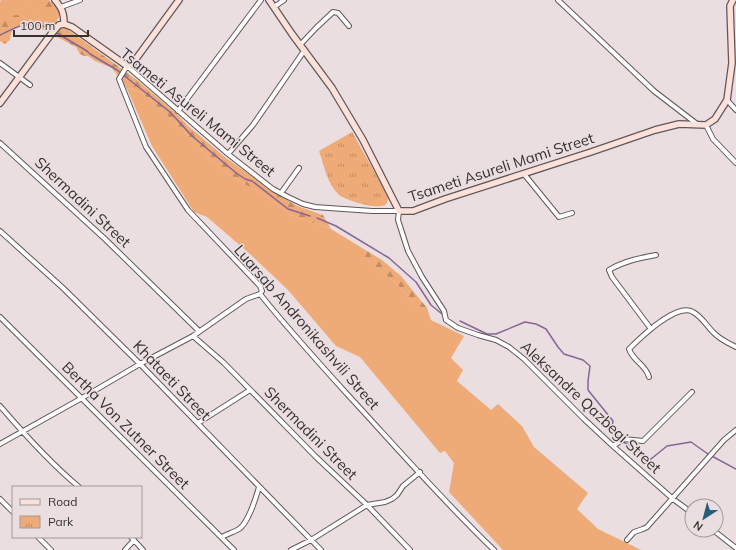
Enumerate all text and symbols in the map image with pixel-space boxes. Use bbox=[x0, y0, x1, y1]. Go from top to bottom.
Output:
scale bar bbox=[14, 12, 88, 38]
text: 100 m bbox=[20, 18, 55, 33]
street label: Tsameti Asureli Mami Street bbox=[117, 44, 279, 180]
street label: Tsameti Asureli Mami Street bbox=[406, 128, 596, 206]
street label: Shermadini Street bbox=[31, 153, 135, 251]
street label: Luarsab Andronikashvili Street bbox=[230, 241, 384, 413]
street label: Khataeti Street bbox=[129, 336, 215, 424]
street label: Aleksandre Qazbegi Street bbox=[517, 337, 665, 477]
street label: Bertha Von Zutner Street bbox=[58, 357, 194, 493]
street label: Shermadini Street bbox=[260, 382, 362, 484]
legend bbox=[12, 486, 142, 538]
text: Road bbox=[48, 494, 77, 509]
north arrow bbox=[684, 498, 724, 538]
text: Park bbox=[48, 514, 74, 529]
text: N bbox=[691, 518, 706, 534]

